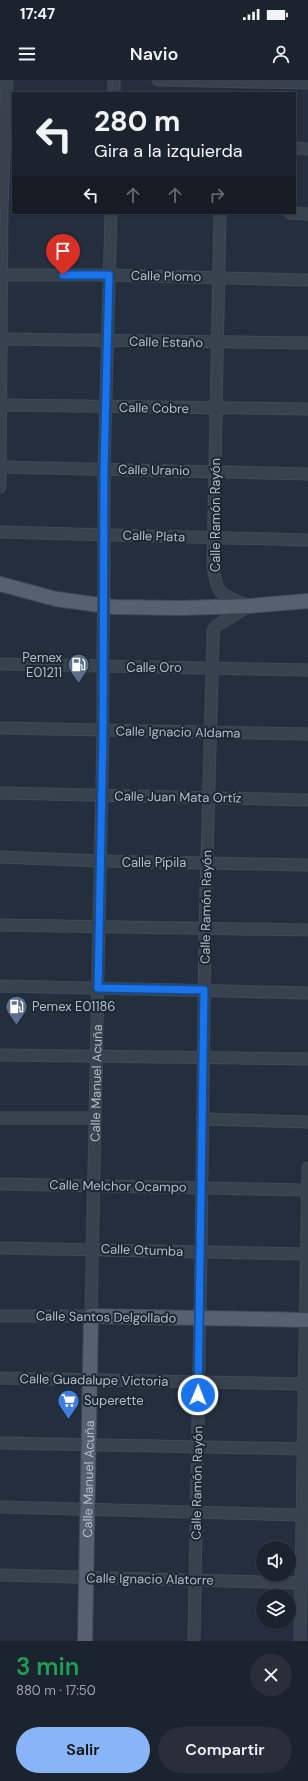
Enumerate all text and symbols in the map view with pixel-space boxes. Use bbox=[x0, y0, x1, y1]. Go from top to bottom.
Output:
text: 17:47 bbox=[20, 4, 55, 24]
text: Navio bbox=[130, 42, 178, 66]
icon: menu bbox=[16, 43, 38, 65]
icon: person bbox=[270, 43, 292, 65]
text: 280 m bbox=[94, 103, 180, 140]
icon: left bbox=[28, 108, 80, 160]
text: Gira a la izquierda bbox=[94, 139, 242, 163]
icon: left bbox=[80, 184, 102, 206]
icon: ahead bbox=[122, 184, 144, 206]
icon: ahead bbox=[164, 184, 186, 206]
icon: right bbox=[206, 184, 228, 206]
pin bbox=[46, 234, 80, 275]
icon: arrive bbox=[52, 240, 74, 262]
street label: Calle Plomo bbox=[131, 267, 202, 285]
street label: Calle Estaño bbox=[129, 333, 203, 351]
street label: Calle Cobre bbox=[119, 399, 189, 417]
street label: Calle Ramón Rayón bbox=[207, 458, 224, 572]
street label: Calle Uranio bbox=[118, 461, 190, 479]
street label: Calle Plata bbox=[122, 526, 186, 546]
place label: Pemex E01211 bbox=[22, 649, 63, 681]
fuel station icon: Pemex E01211 bbox=[65, 651, 91, 684]
street label: Calle Oro bbox=[126, 659, 182, 676]
street label: Calle Ignacio Aldama bbox=[115, 722, 241, 742]
street label: Calle Juan Mata Ortíz bbox=[114, 787, 242, 807]
street label: Calle Ramón Rayón bbox=[197, 850, 215, 964]
street label: Calle Pípila bbox=[122, 854, 186, 871]
fuel station icon: Pemex E01186 bbox=[4, 993, 30, 1026]
place label: Pemex E01186 bbox=[32, 998, 116, 1015]
street label: Calle Manuel Acuña bbox=[86, 1024, 105, 1142]
street label: Calle Melchor Ocampo bbox=[49, 1176, 187, 1196]
street label: Calle Otumba bbox=[101, 1240, 183, 1260]
street label: Calle Santos Delgollado bbox=[36, 1307, 177, 1327]
street label: Calle Guadalupe Victoria bbox=[20, 1370, 168, 1390]
position arrow bbox=[177, 1374, 219, 1416]
supermarket icon: Superette bbox=[55, 1387, 81, 1420]
place label: Superette bbox=[84, 1392, 144, 1409]
street label: Calle Manuel Acuña bbox=[78, 1420, 98, 1538]
street label: Calle Ramón Rayón bbox=[188, 1426, 206, 1540]
map controls bbox=[256, 1541, 296, 1629]
button: sound bbox=[256, 1541, 296, 1581]
street label: Calle Ignacio Alatorre bbox=[86, 1569, 214, 1589]
button: layers bbox=[256, 1589, 296, 1629]
text: 3 min bbox=[16, 1651, 79, 1682]
button: close bbox=[250, 1654, 292, 1696]
text: 880 m · 17:50 bbox=[16, 1682, 96, 1699]
button: Salir bbox=[16, 1727, 150, 1773]
button: Compartir bbox=[158, 1727, 292, 1773]

